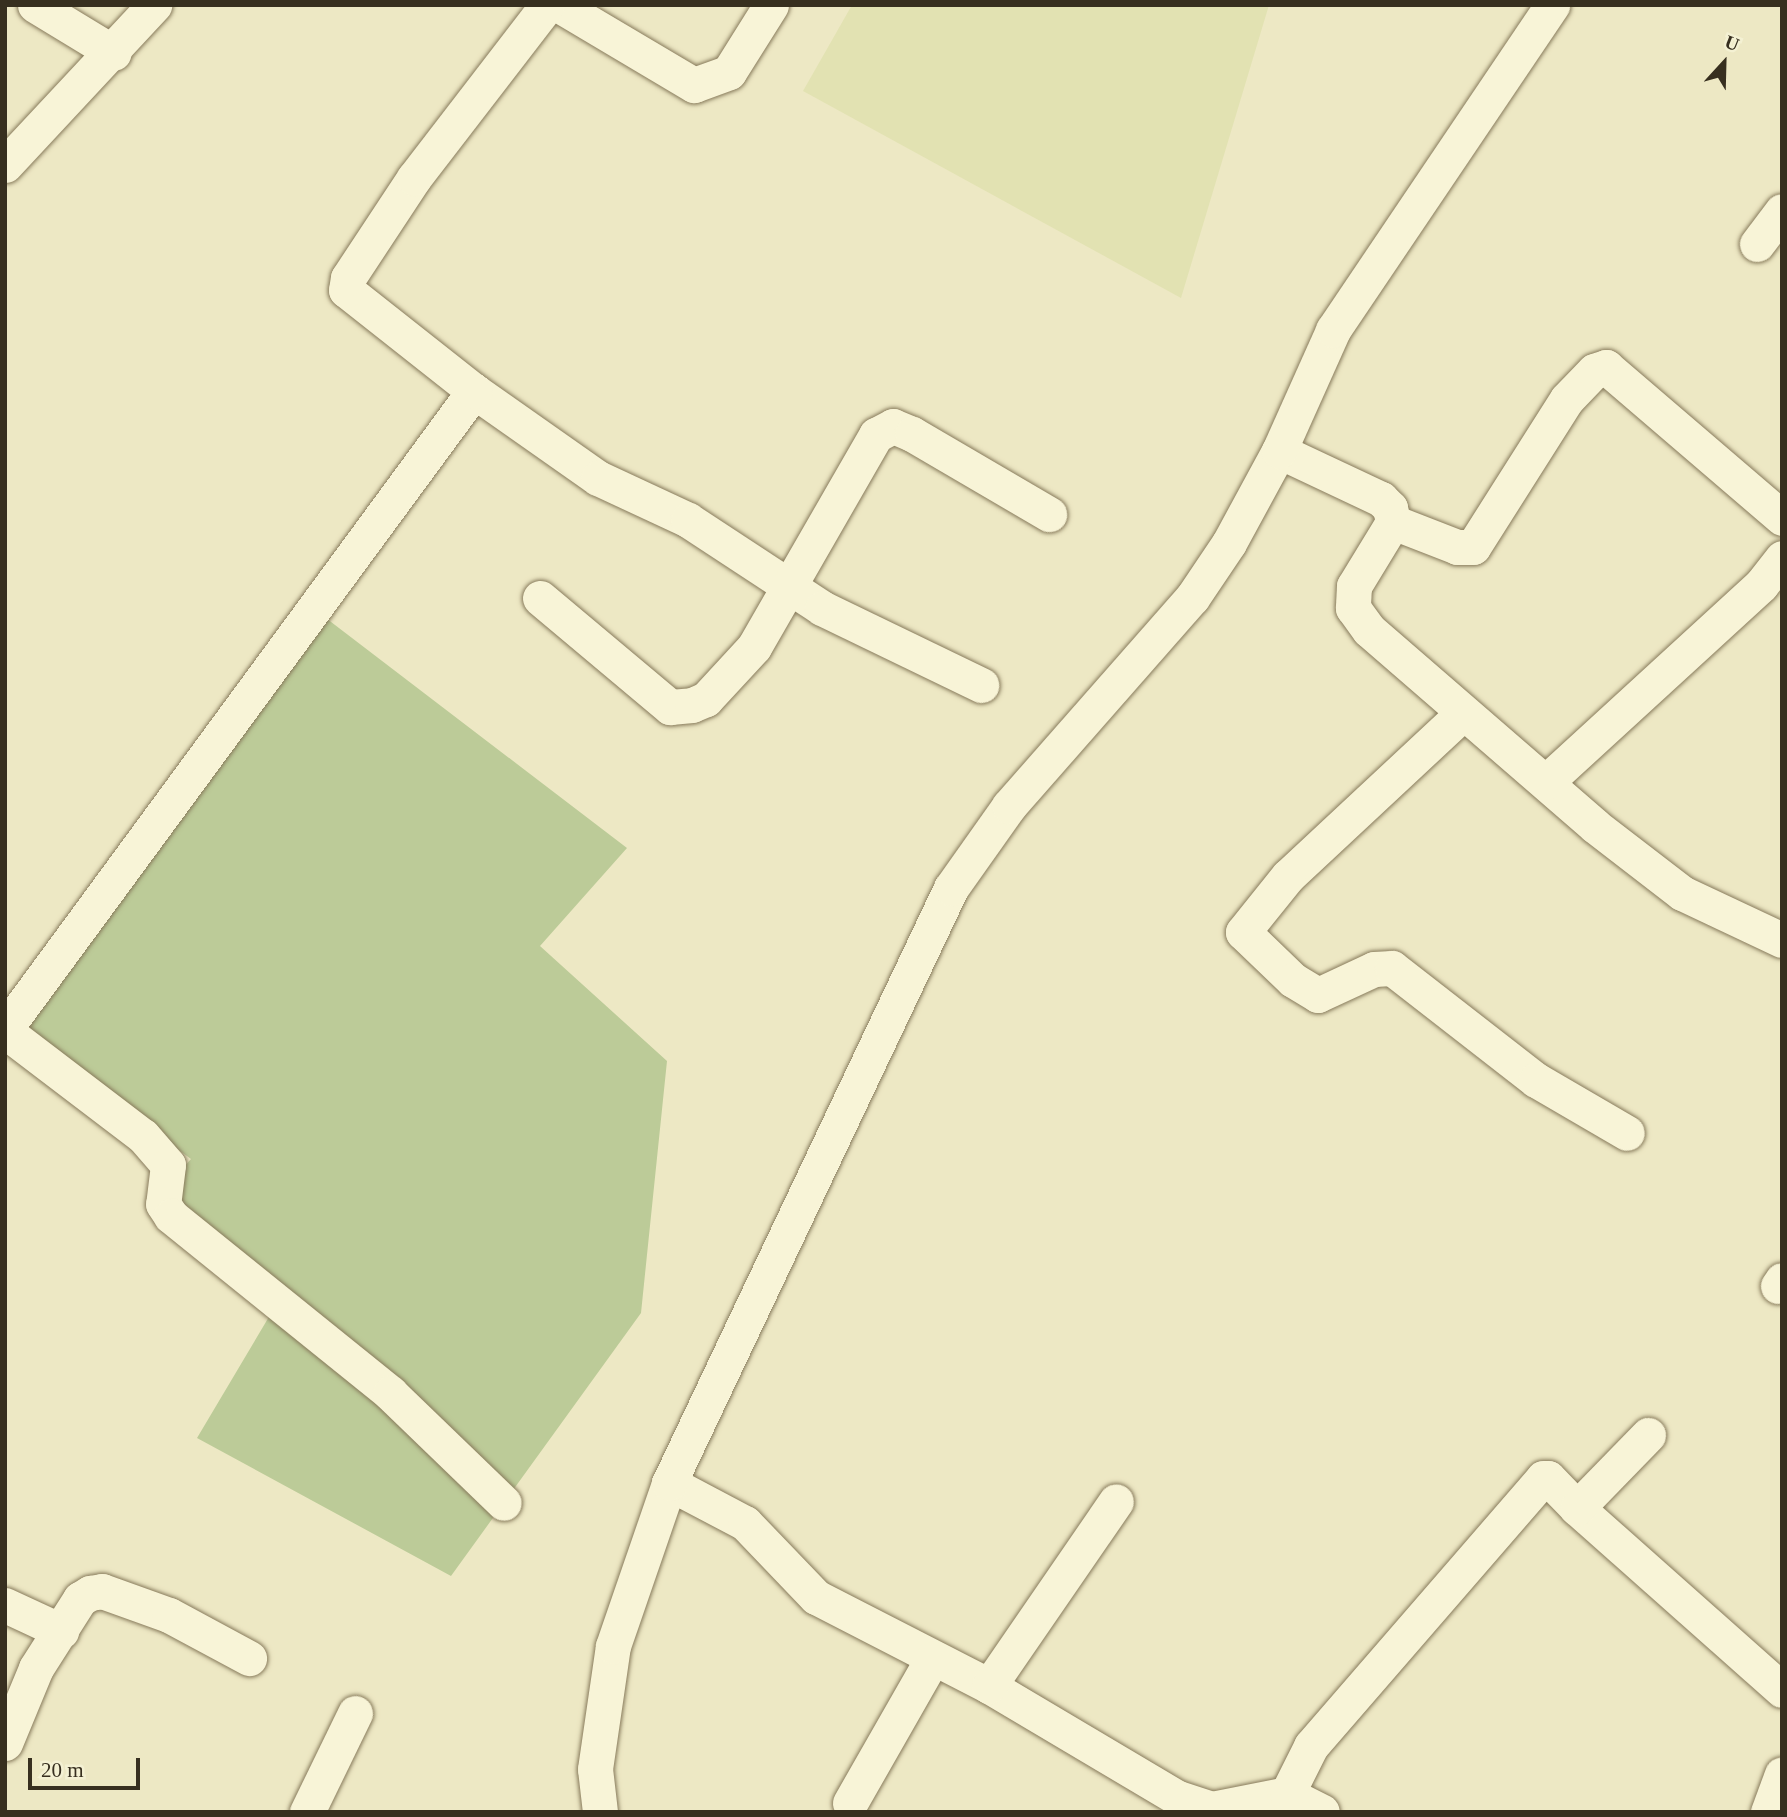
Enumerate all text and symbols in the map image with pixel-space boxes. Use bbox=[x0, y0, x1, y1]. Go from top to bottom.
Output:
north arrow bbox=[1689, 28, 1759, 98]
text: U bbox=[1722, 31, 1742, 55]
scale bar bbox=[32, 1744, 144, 1788]
text: 20 m bbox=[41, 1758, 84, 1782]

